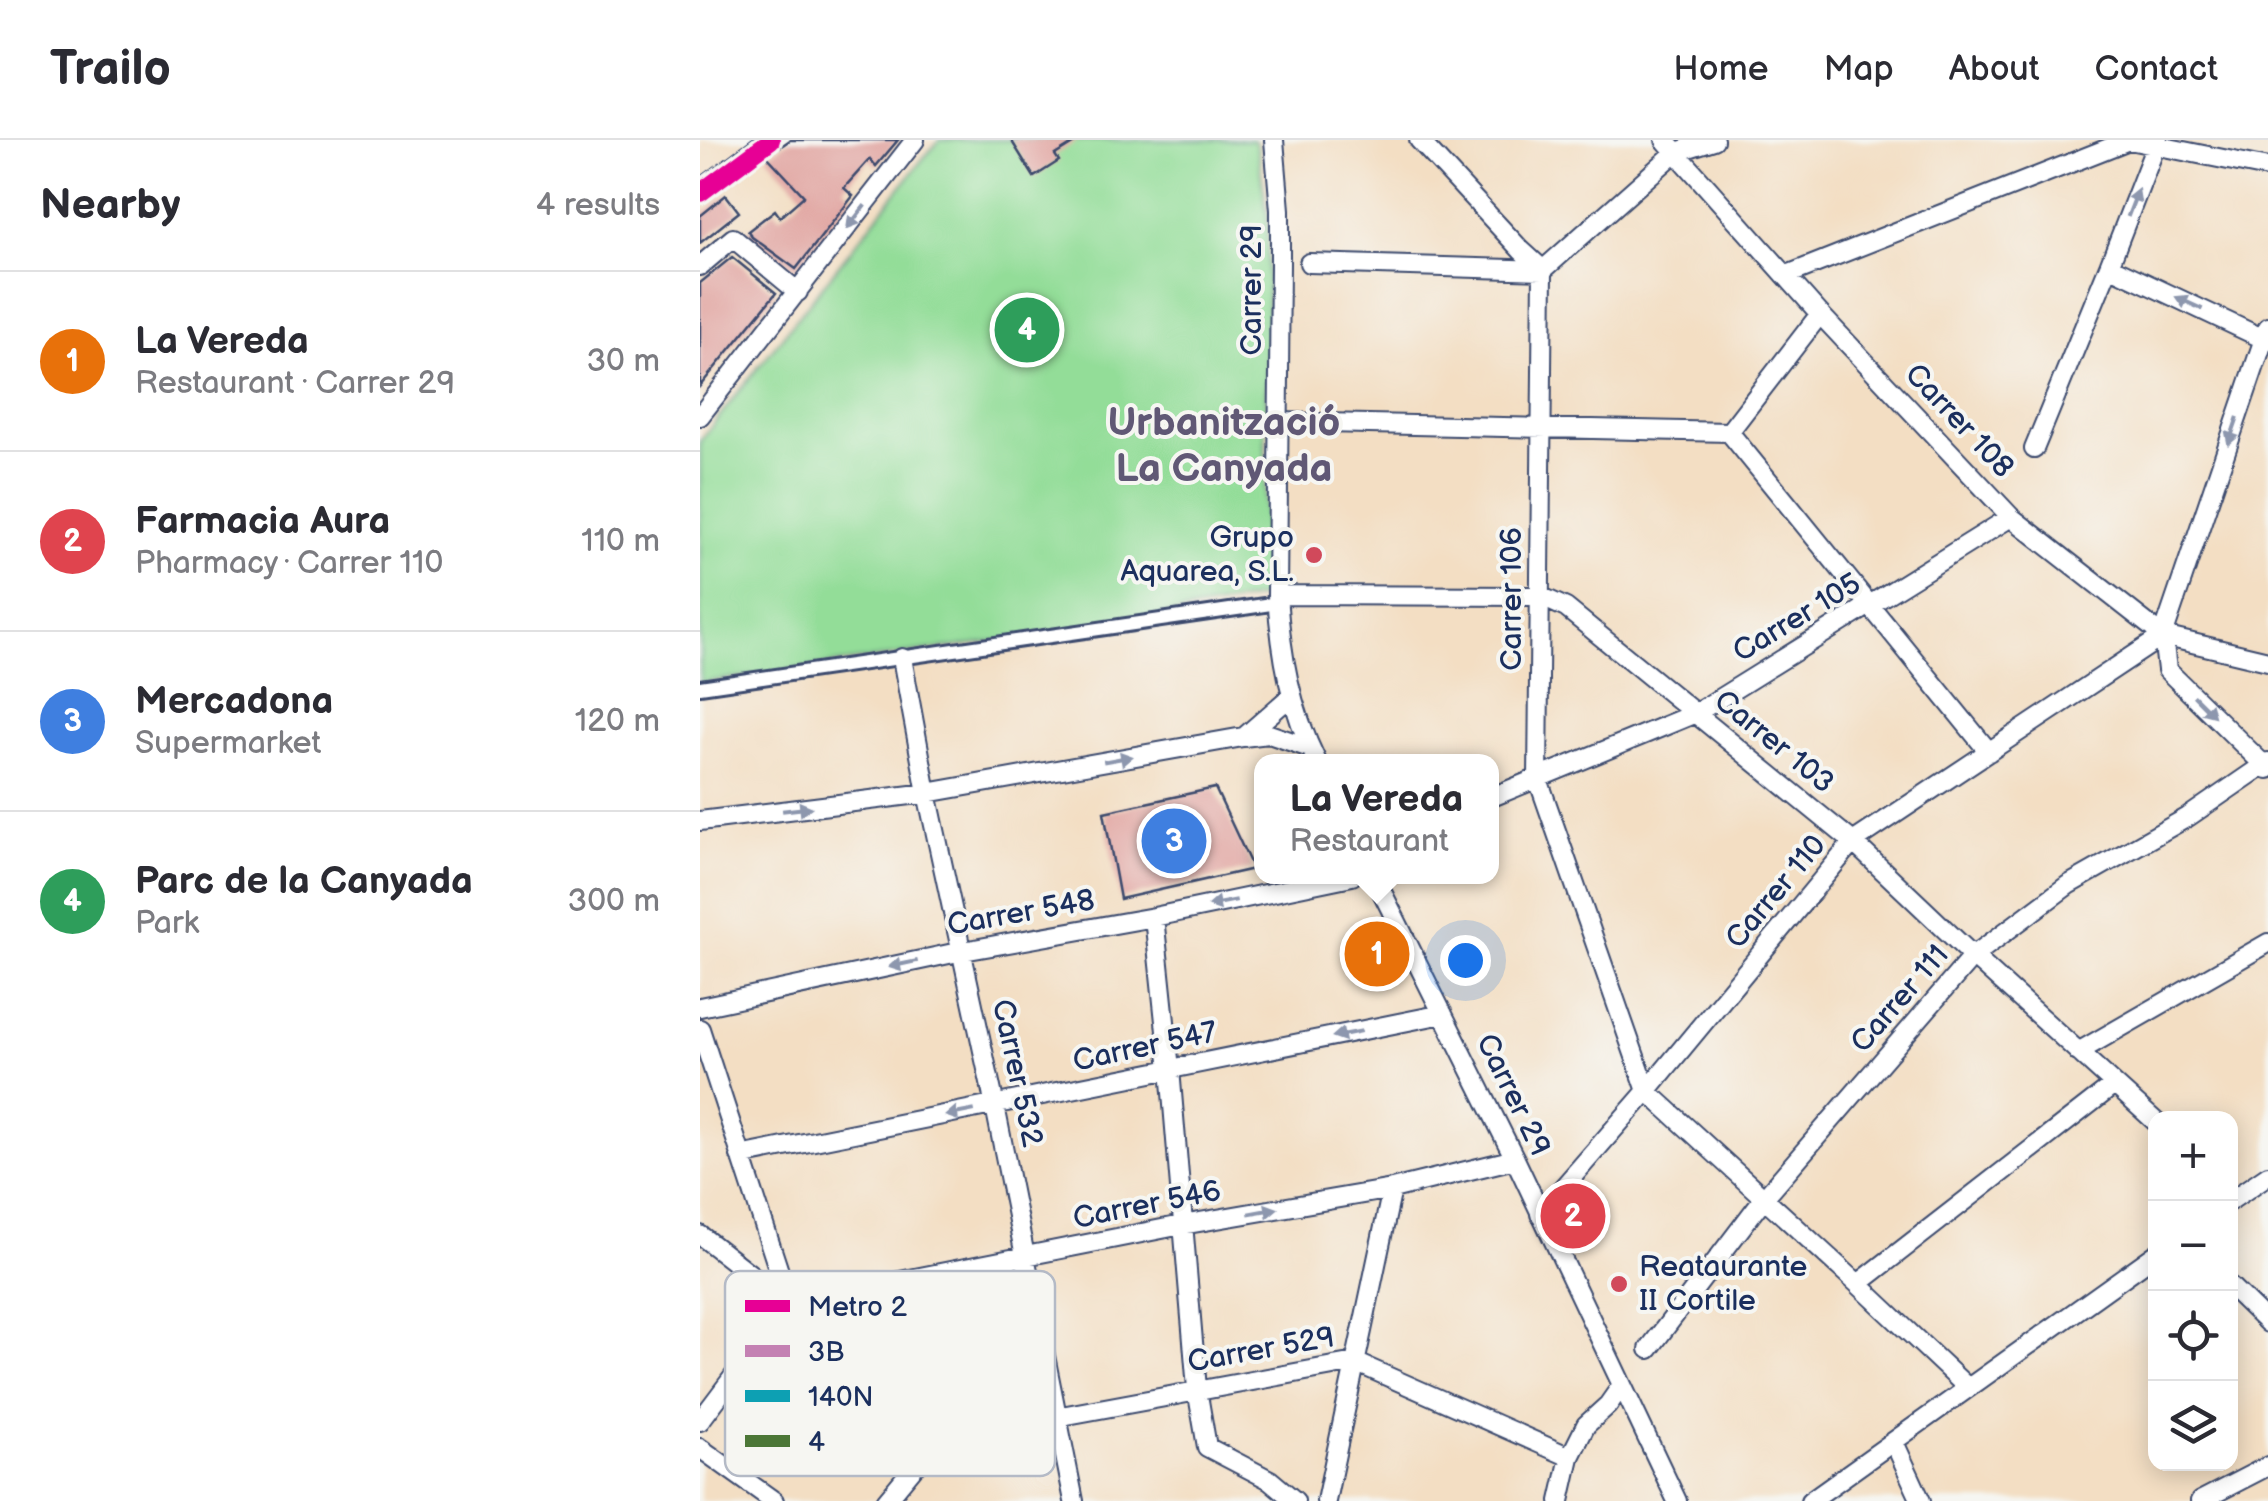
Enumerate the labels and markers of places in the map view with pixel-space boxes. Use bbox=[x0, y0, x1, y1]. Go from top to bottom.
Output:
pin: 4 bbox=[994, 292, 1060, 368]
place label: Grupo Aquarea, S.L. bbox=[1121, 520, 1294, 590]
marker: Grupo Aquarea, S.L. bbox=[1303, 544, 1325, 566]
pin: 3 bbox=[1142, 804, 1206, 878]
pin: 1 bbox=[1344, 916, 1410, 992]
pin: 2 bbox=[1540, 1178, 1606, 1254]
place label: Reataurante II Cortile bbox=[1639, 1249, 1807, 1319]
marker: Reataurante II Cortile bbox=[1608, 1273, 1630, 1295]

